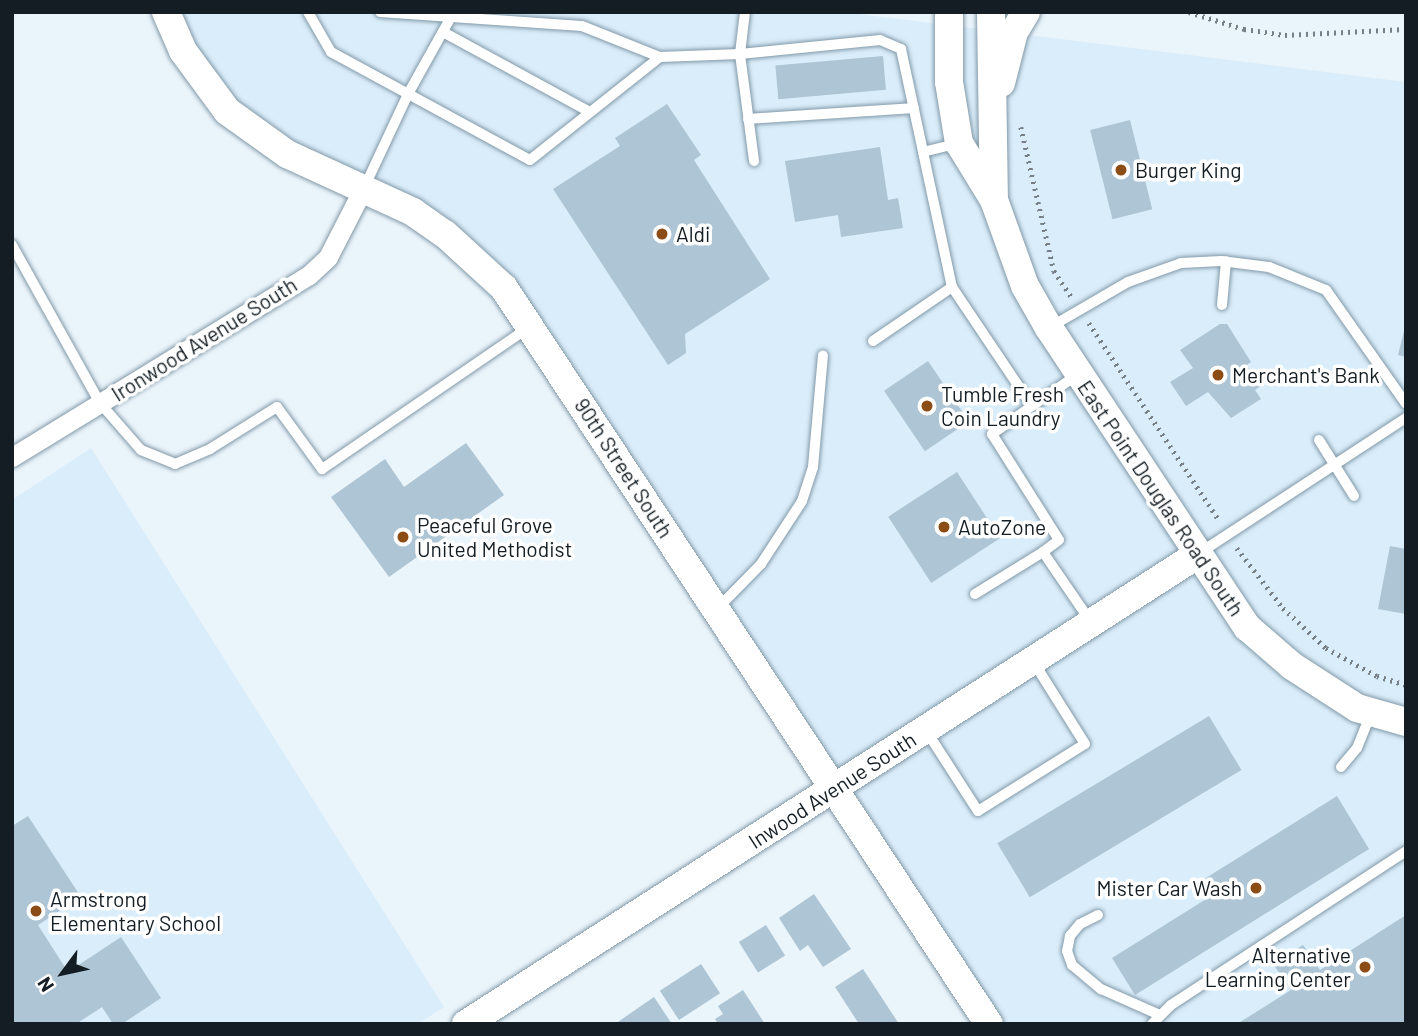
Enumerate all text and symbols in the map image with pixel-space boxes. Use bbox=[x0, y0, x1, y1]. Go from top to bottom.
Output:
place label: Burger King bbox=[1135, 157, 1242, 183]
marker: Burger King bbox=[1113, 162, 1129, 178]
place label: Aldi bbox=[676, 221, 710, 247]
marker: Aldi bbox=[654, 226, 670, 242]
street label: Ironwood Avenue South bbox=[107, 272, 301, 406]
place label: Merchant's Bank bbox=[1232, 362, 1380, 388]
marker: Merchant's Bank bbox=[1210, 367, 1226, 383]
street label: East Point Douglas Road South bbox=[1073, 375, 1249, 621]
place label: Tumble Fresh Coin Laundry bbox=[941, 381, 1064, 431]
street label: 90th Street South bbox=[569, 393, 679, 543]
marker: Tumble Fresh Coin Laundry bbox=[919, 398, 935, 414]
place label: Peaceful Grove United Methodist bbox=[417, 512, 572, 562]
place label: AutoZone bbox=[958, 514, 1046, 540]
marker: AutoZone bbox=[936, 519, 952, 535]
marker: Peaceful Grove United Methodist bbox=[395, 529, 411, 545]
street label: Inwood Avenue South bbox=[743, 726, 921, 854]
place label: Mister Car Wash bbox=[1096, 875, 1242, 901]
marker: Mister Car Wash bbox=[1248, 880, 1264, 896]
place label: Armstrong Elementary School bbox=[50, 886, 221, 936]
marker: Armstrong Elementary School bbox=[28, 903, 44, 919]
north arrow bbox=[28, 938, 98, 1008]
place label: Alternative Learning Center bbox=[1205, 942, 1351, 992]
marker: Alternative Learning Center bbox=[1357, 959, 1373, 975]
text: N bbox=[32, 973, 58, 996]

